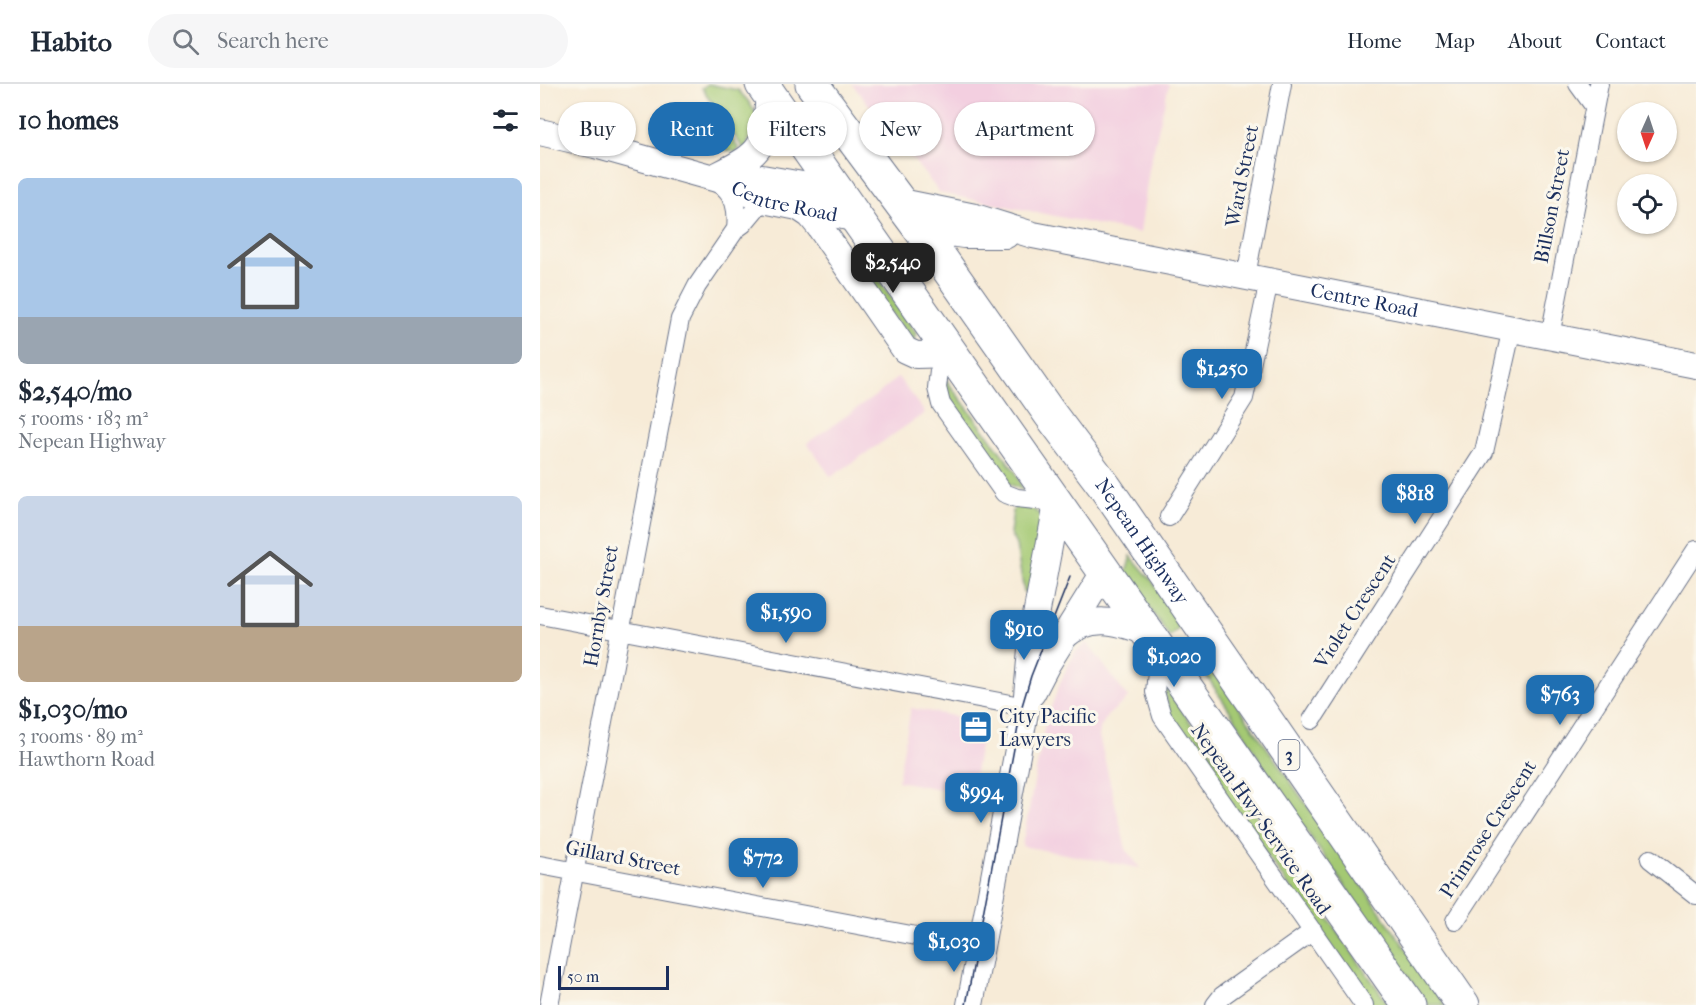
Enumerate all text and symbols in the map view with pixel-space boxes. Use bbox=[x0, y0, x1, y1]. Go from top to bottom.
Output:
search box bbox=[148, 14, 568, 68]
text: Habito bbox=[30, 25, 112, 58]
icon: search bbox=[169, 25, 202, 58]
text: Search here bbox=[217, 28, 329, 54]
text: Home bbox=[1347, 29, 1402, 53]
text: Map bbox=[1435, 29, 1475, 53]
text: About bbox=[1508, 29, 1562, 53]
text: Contact bbox=[1595, 29, 1666, 53]
chip: Buy bbox=[558, 102, 636, 156]
chip: Rent bbox=[648, 102, 735, 156]
chip: Filters bbox=[747, 102, 847, 156]
chip: New bbox=[859, 102, 942, 156]
chip: Apartment bbox=[954, 102, 1095, 156]
north arrow bbox=[1617, 102, 1677, 162]
map controls bbox=[1617, 102, 1677, 234]
icon: filters bbox=[489, 104, 522, 137]
text: 10 homes bbox=[18, 105, 119, 136]
street label: Ward Street bbox=[1221, 123, 1263, 230]
street label: Billson Street bbox=[1530, 147, 1574, 265]
button: locate bbox=[1617, 174, 1677, 234]
street label: Centre Road bbox=[728, 176, 841, 226]
icon: home bbox=[216, 217, 324, 325]
pin: $2,540 bbox=[844, 243, 942, 294]
text: $2,540 bbox=[865, 251, 921, 274]
street label: Centre Road bbox=[1309, 278, 1421, 322]
pin: $1,250 bbox=[1173, 349, 1271, 400]
text: $1,250 bbox=[1196, 357, 1248, 380]
text: $2,540/mo bbox=[18, 376, 132, 407]
text: 5 rooms · 183 m² bbox=[18, 407, 148, 430]
text: Nepean Highway bbox=[18, 430, 166, 453]
street label: Nepean Highway bbox=[1091, 473, 1195, 610]
pin: $818 bbox=[1379, 474, 1451, 525]
text: $818 bbox=[1396, 482, 1434, 505]
icon: home bbox=[216, 535, 324, 643]
street label: Hornby Street bbox=[579, 543, 623, 669]
street label: Violet Crescent bbox=[1309, 549, 1401, 673]
pin: $1,590 bbox=[737, 593, 835, 644]
text: $1,590 bbox=[760, 601, 812, 624]
pin: $910 bbox=[988, 610, 1060, 661]
text: $910 bbox=[1004, 618, 1044, 641]
pin: $1,020 bbox=[1125, 637, 1223, 688]
text: $1,020 bbox=[1147, 645, 1201, 668]
pin: $763 bbox=[1524, 675, 1596, 726]
text: $763 bbox=[1540, 683, 1580, 706]
text: $1,030/mo bbox=[18, 694, 127, 725]
place label: City Pacific Lawyers bbox=[999, 705, 1096, 751]
office icon: City Pacific Lawyers bbox=[958, 709, 994, 745]
street label: Nepean Hwy Service Road bbox=[1186, 719, 1336, 920]
text: 3 rooms · 89 m² bbox=[18, 725, 143, 748]
road number: 3 bbox=[1278, 740, 1300, 770]
text: Hawthorn Road bbox=[18, 748, 155, 771]
street label: Primrose Crescent bbox=[1435, 756, 1541, 902]
pin: $994 bbox=[945, 773, 1017, 824]
text: $994 bbox=[959, 781, 1003, 804]
street label: Gillard Street bbox=[564, 836, 682, 880]
pin: $772 bbox=[727, 838, 799, 889]
text: $772 bbox=[743, 846, 783, 869]
pin: $1,030 bbox=[905, 922, 1003, 973]
text: $1,030 bbox=[928, 930, 980, 953]
scale bar bbox=[558, 963, 669, 990]
text: 50 m bbox=[567, 967, 599, 986]

